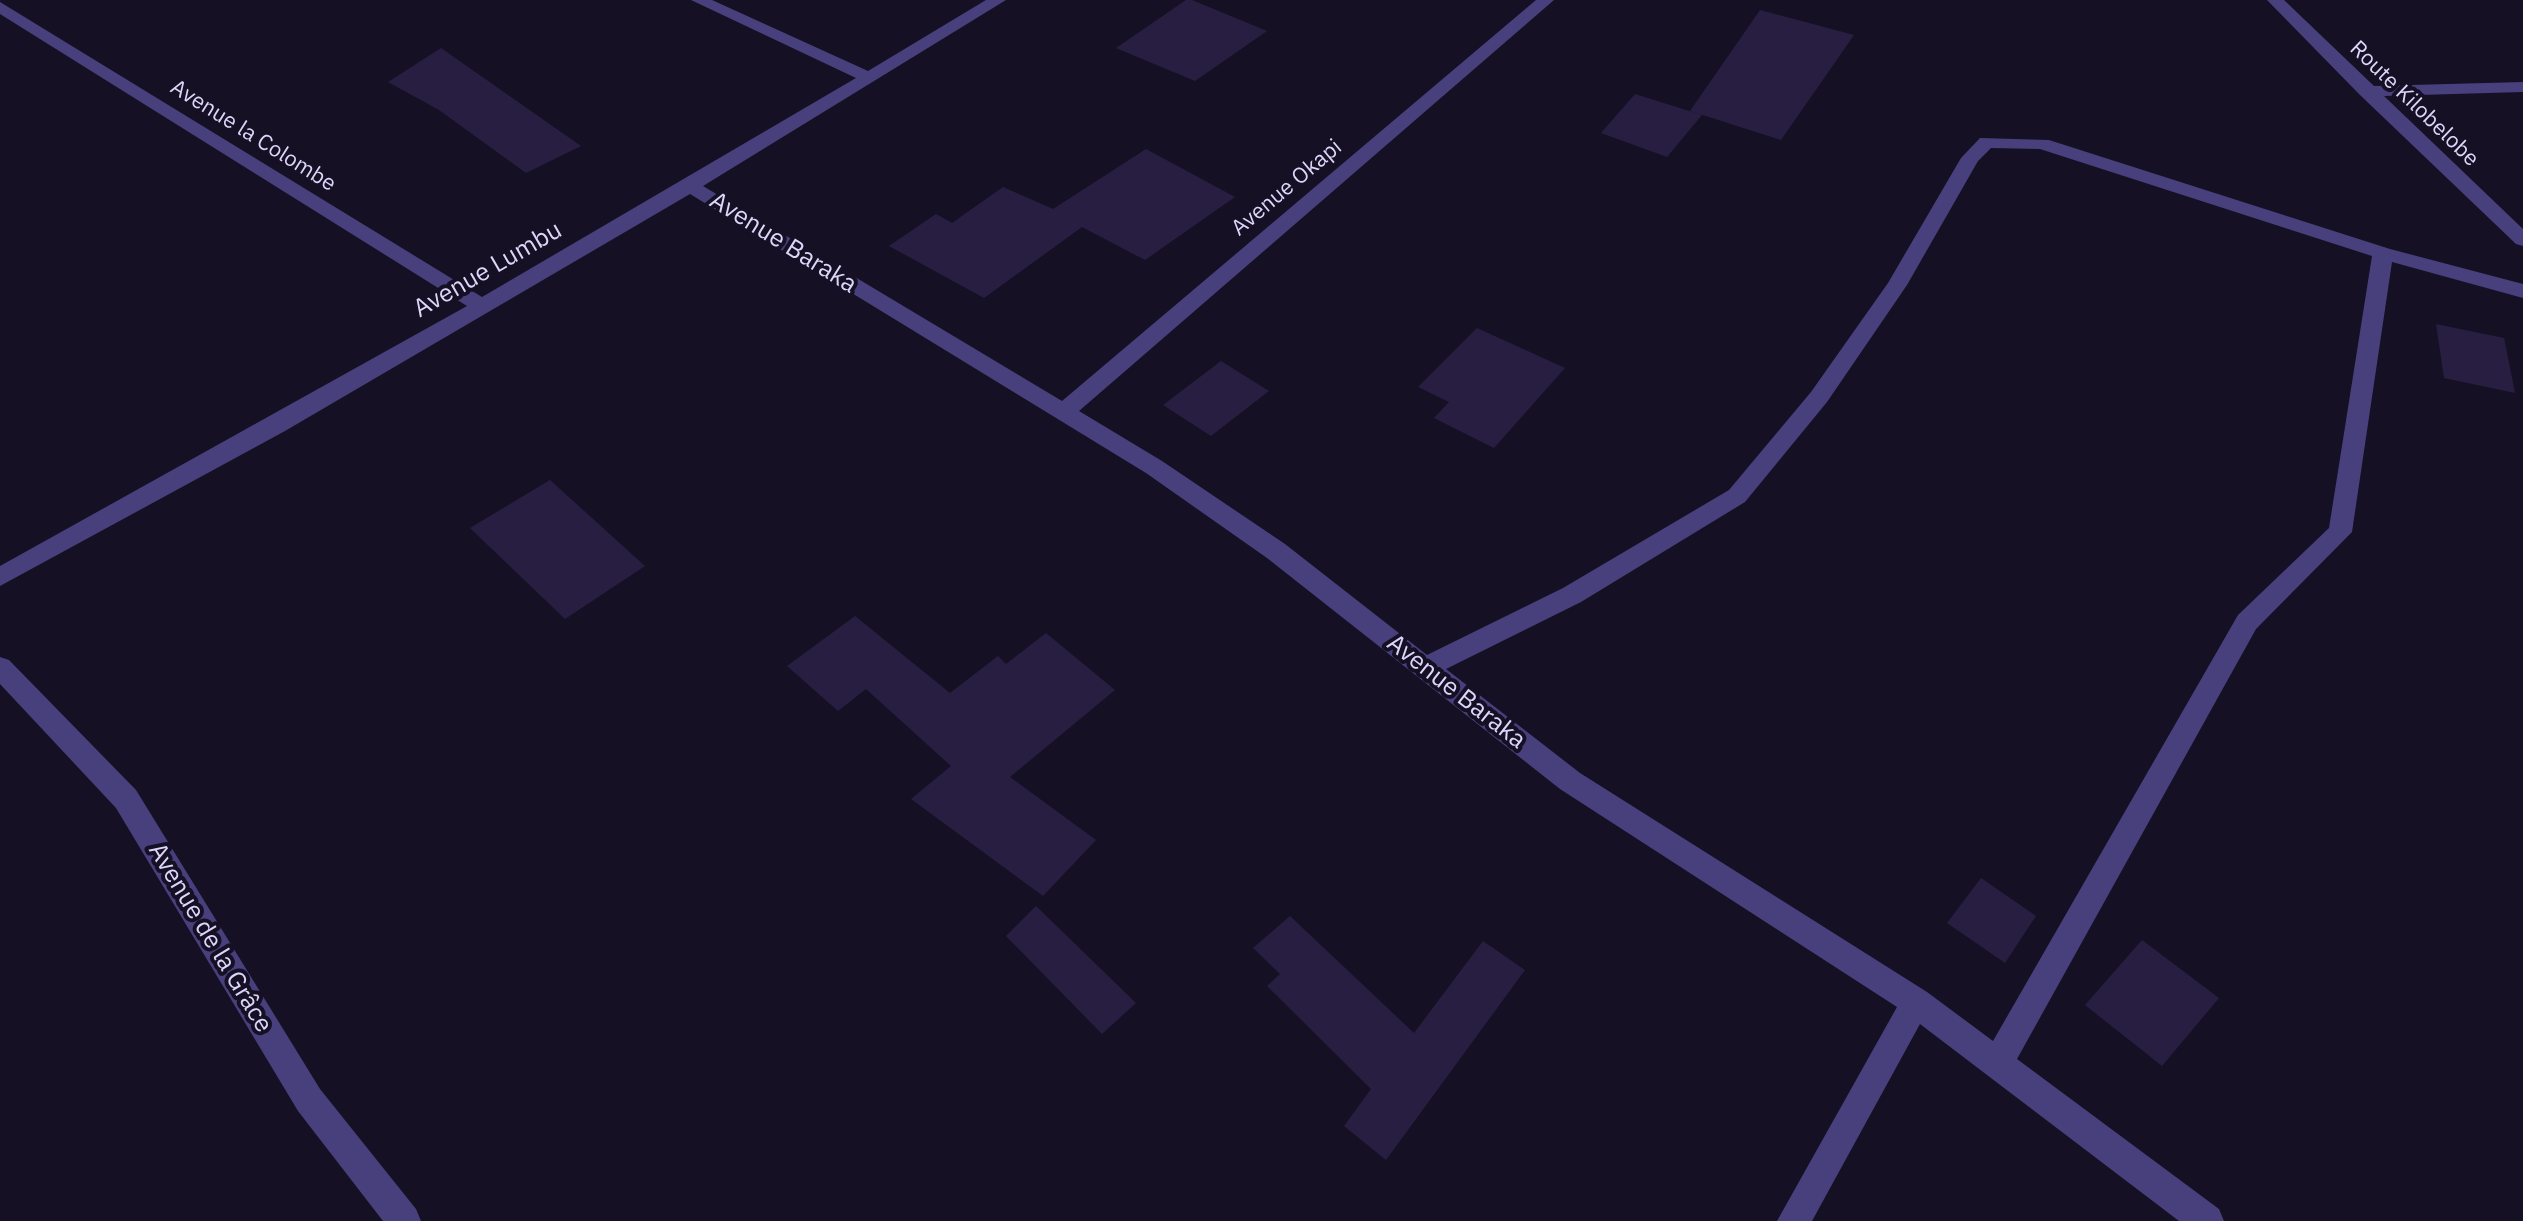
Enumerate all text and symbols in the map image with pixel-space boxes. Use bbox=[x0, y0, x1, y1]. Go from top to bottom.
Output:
street label: Route Kilobelobe bbox=[2344, 36, 2484, 172]
street label: Avenue la Colombe bbox=[165, 74, 341, 198]
street label: Avenue Okapi bbox=[1227, 134, 1347, 242]
street label: Avenue Baraka bbox=[704, 186, 862, 300]
street label: Avenue Lumbu bbox=[408, 215, 568, 325]
street label: Avenue Baraka bbox=[1381, 629, 1531, 755]
street label: Avenue de la Grâce bbox=[142, 838, 278, 1038]

